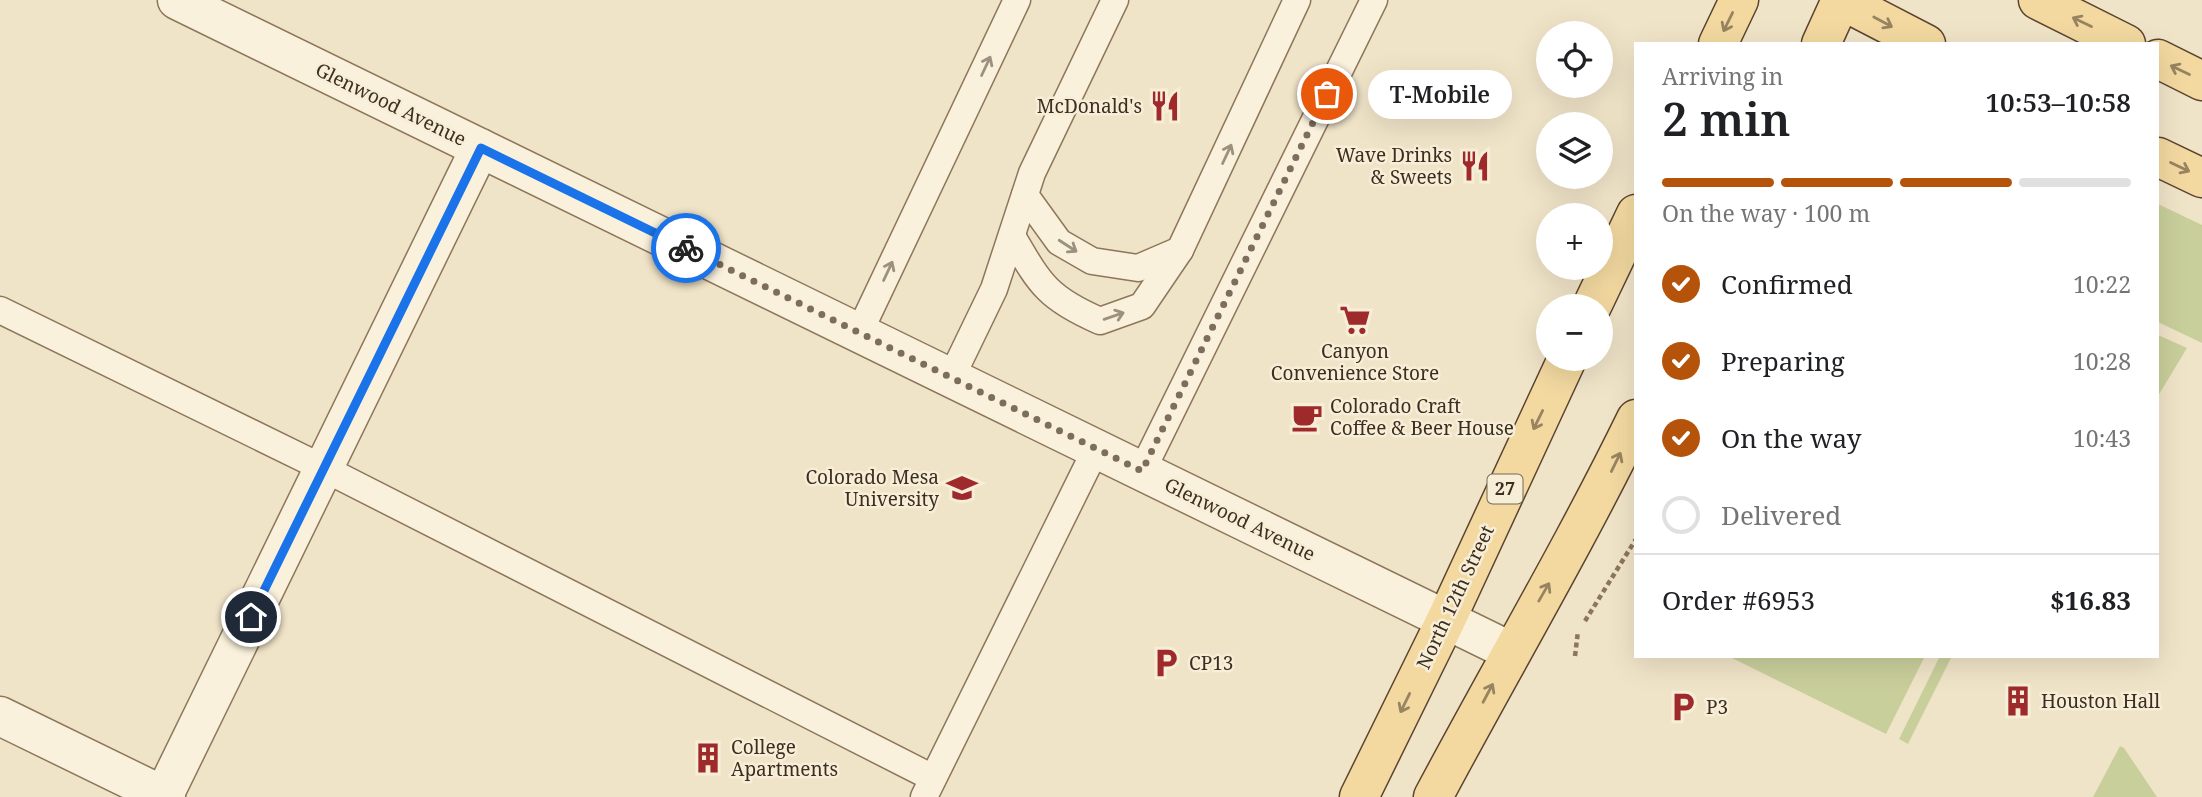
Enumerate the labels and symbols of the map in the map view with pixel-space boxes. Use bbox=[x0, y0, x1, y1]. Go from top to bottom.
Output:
one-way arrow bbox=[1721, 11, 1735, 32]
one-way arrow bbox=[2072, 14, 2093, 28]
one-way arrow bbox=[1872, 16, 1893, 30]
street label: Glenwood Avenue bbox=[311, 56, 471, 152]
one-way arrow bbox=[979, 56, 993, 77]
one-way arrow bbox=[2170, 63, 2191, 77]
pin bbox=[1297, 64, 1357, 124]
callout: T-Mobile bbox=[1369, 70, 1512, 119]
restaurant icon: McDonald's bbox=[1148, 89, 1182, 123]
place label: McDonald's bbox=[1037, 93, 1142, 119]
place label: Wave Drinks & Sweets bbox=[1336, 142, 1452, 190]
one-way arrow bbox=[1221, 143, 1234, 164]
restaurant icon: Wave Drinks & Sweets bbox=[1458, 149, 1492, 183]
one-way arrow bbox=[2169, 161, 2190, 175]
courier bbox=[651, 213, 721, 283]
one-way arrow bbox=[1058, 239, 1077, 254]
one-way arrow bbox=[882, 261, 895, 282]
supermarket icon: Canyon Convenience Store bbox=[1338, 303, 1372, 337]
one-way arrow bbox=[1103, 309, 1125, 321]
place label: Canyon Convenience Store bbox=[1271, 338, 1439, 386]
place label: Colorado Craft Coffee & Beer House bbox=[1330, 393, 1514, 441]
cafe icon: Colorado Craft Coffee & Beer House bbox=[1290, 400, 1324, 434]
one-way arrow bbox=[1531, 409, 1544, 430]
one-way arrow bbox=[1609, 452, 1623, 473]
place label: Colorado Mesa University bbox=[805, 464, 939, 512]
school or university icon: Colorado Mesa University bbox=[945, 471, 979, 505]
street label: Glenwood Avenue bbox=[1160, 471, 1320, 567]
road number: 27 bbox=[1488, 475, 1522, 504]
street label: North 12th Street bbox=[1410, 521, 1500, 673]
one-way arrow bbox=[1537, 582, 1551, 602]
pin bbox=[221, 587, 281, 647]
parking icon: CP13 bbox=[1149, 646, 1183, 680]
place label: CP13 bbox=[1189, 650, 1233, 676]
one-way arrow bbox=[1482, 683, 1495, 704]
building icon: Houston Hall bbox=[2001, 684, 2035, 718]
place label: Houston Hall bbox=[2041, 688, 2160, 714]
parking icon: P3 bbox=[1666, 690, 1700, 724]
one-way arrow bbox=[1398, 692, 1412, 713]
place label: P3 bbox=[1706, 694, 1728, 720]
place label: College Apartments bbox=[731, 734, 838, 782]
building icon: College Apartments bbox=[691, 741, 725, 775]

